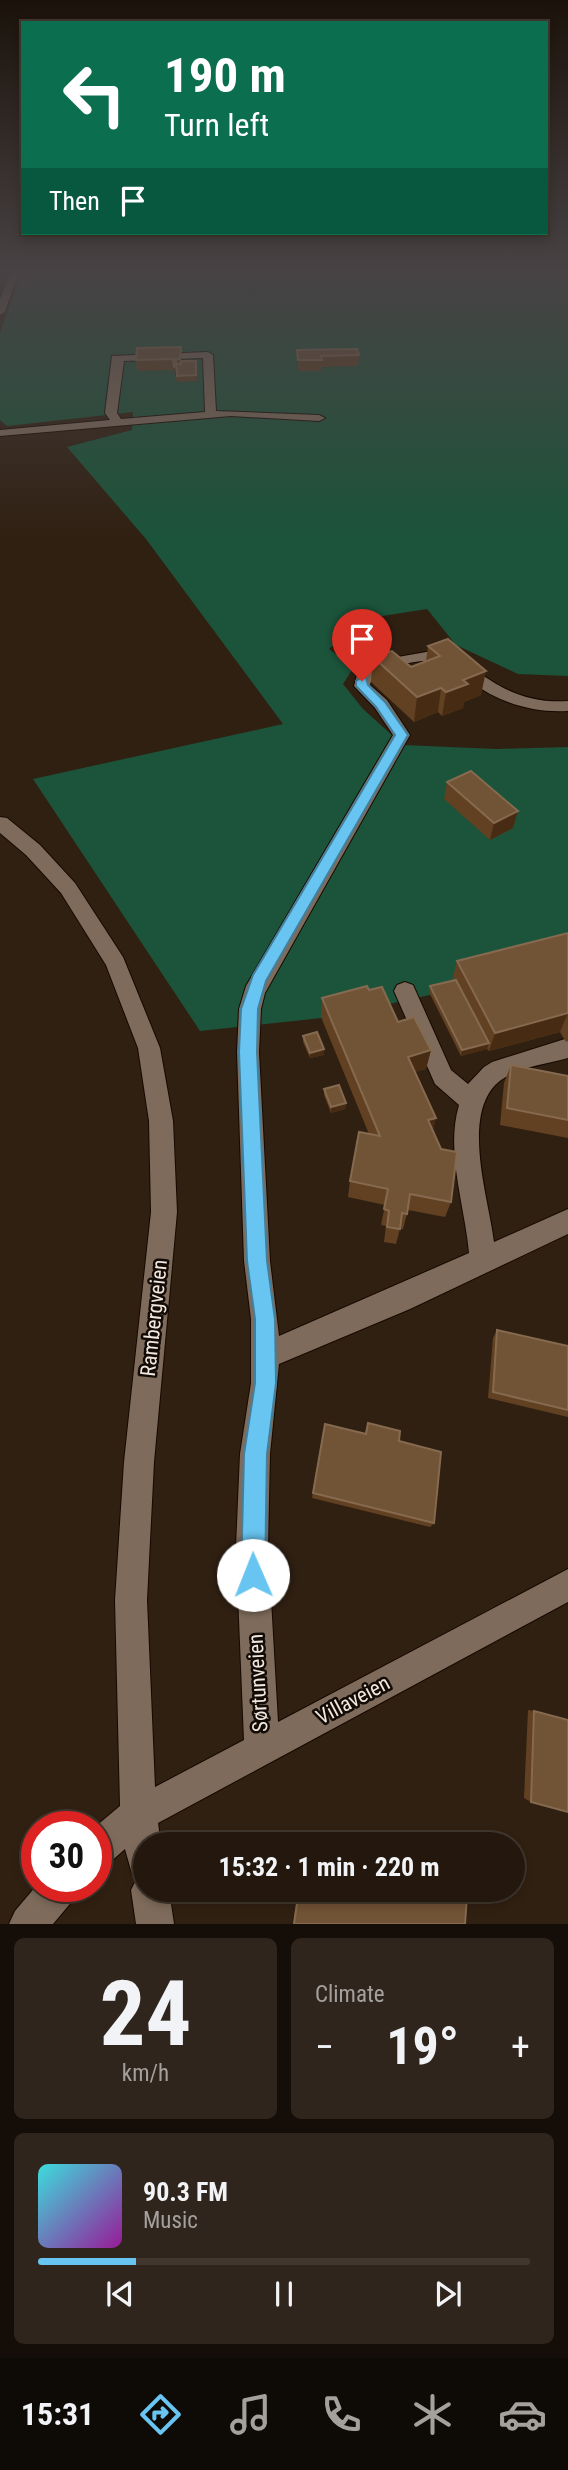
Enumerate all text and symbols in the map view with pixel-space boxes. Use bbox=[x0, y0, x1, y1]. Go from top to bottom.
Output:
text: 190 m bbox=[164, 47, 286, 104]
icon: left bbox=[49, 49, 140, 140]
text: Turn left bbox=[164, 106, 269, 144]
icon: arrive bbox=[114, 182, 152, 220]
text: Then bbox=[49, 186, 100, 216]
pin bbox=[332, 609, 392, 681]
icon: arrive bbox=[343, 620, 381, 658]
street label: Rambergveien bbox=[136, 1258, 172, 1378]
position arrow bbox=[216, 1538, 290, 1612]
street label: Sørtunveien bbox=[243, 1633, 273, 1733]
street label: Villaveien bbox=[312, 1671, 394, 1729]
speed limit sign: 30 bbox=[21, 1811, 112, 1902]
text: 15:32 · 1 min · 220 m bbox=[219, 1852, 439, 1882]
text: 24 bbox=[100, 1961, 191, 2067]
text: Climate bbox=[315, 1981, 385, 2008]
text: 19° bbox=[386, 2016, 459, 2077]
text: − bbox=[315, 2025, 334, 2069]
text: + bbox=[511, 2025, 530, 2069]
text: km/h bbox=[122, 2060, 169, 2087]
text: 90.3 FM bbox=[143, 2177, 228, 2207]
text: Music bbox=[143, 2207, 198, 2234]
icon: previous bbox=[101, 2275, 139, 2313]
icon: pause bbox=[265, 2275, 303, 2313]
icon: next bbox=[429, 2275, 467, 2313]
icon: directions bbox=[136, 2390, 185, 2439]
icon: music bbox=[226, 2390, 275, 2439]
icon: phone bbox=[317, 2390, 366, 2439]
icon: climate bbox=[408, 2390, 457, 2439]
icon: car bbox=[498, 2390, 547, 2439]
text: 15:31 bbox=[21, 2395, 94, 2433]

